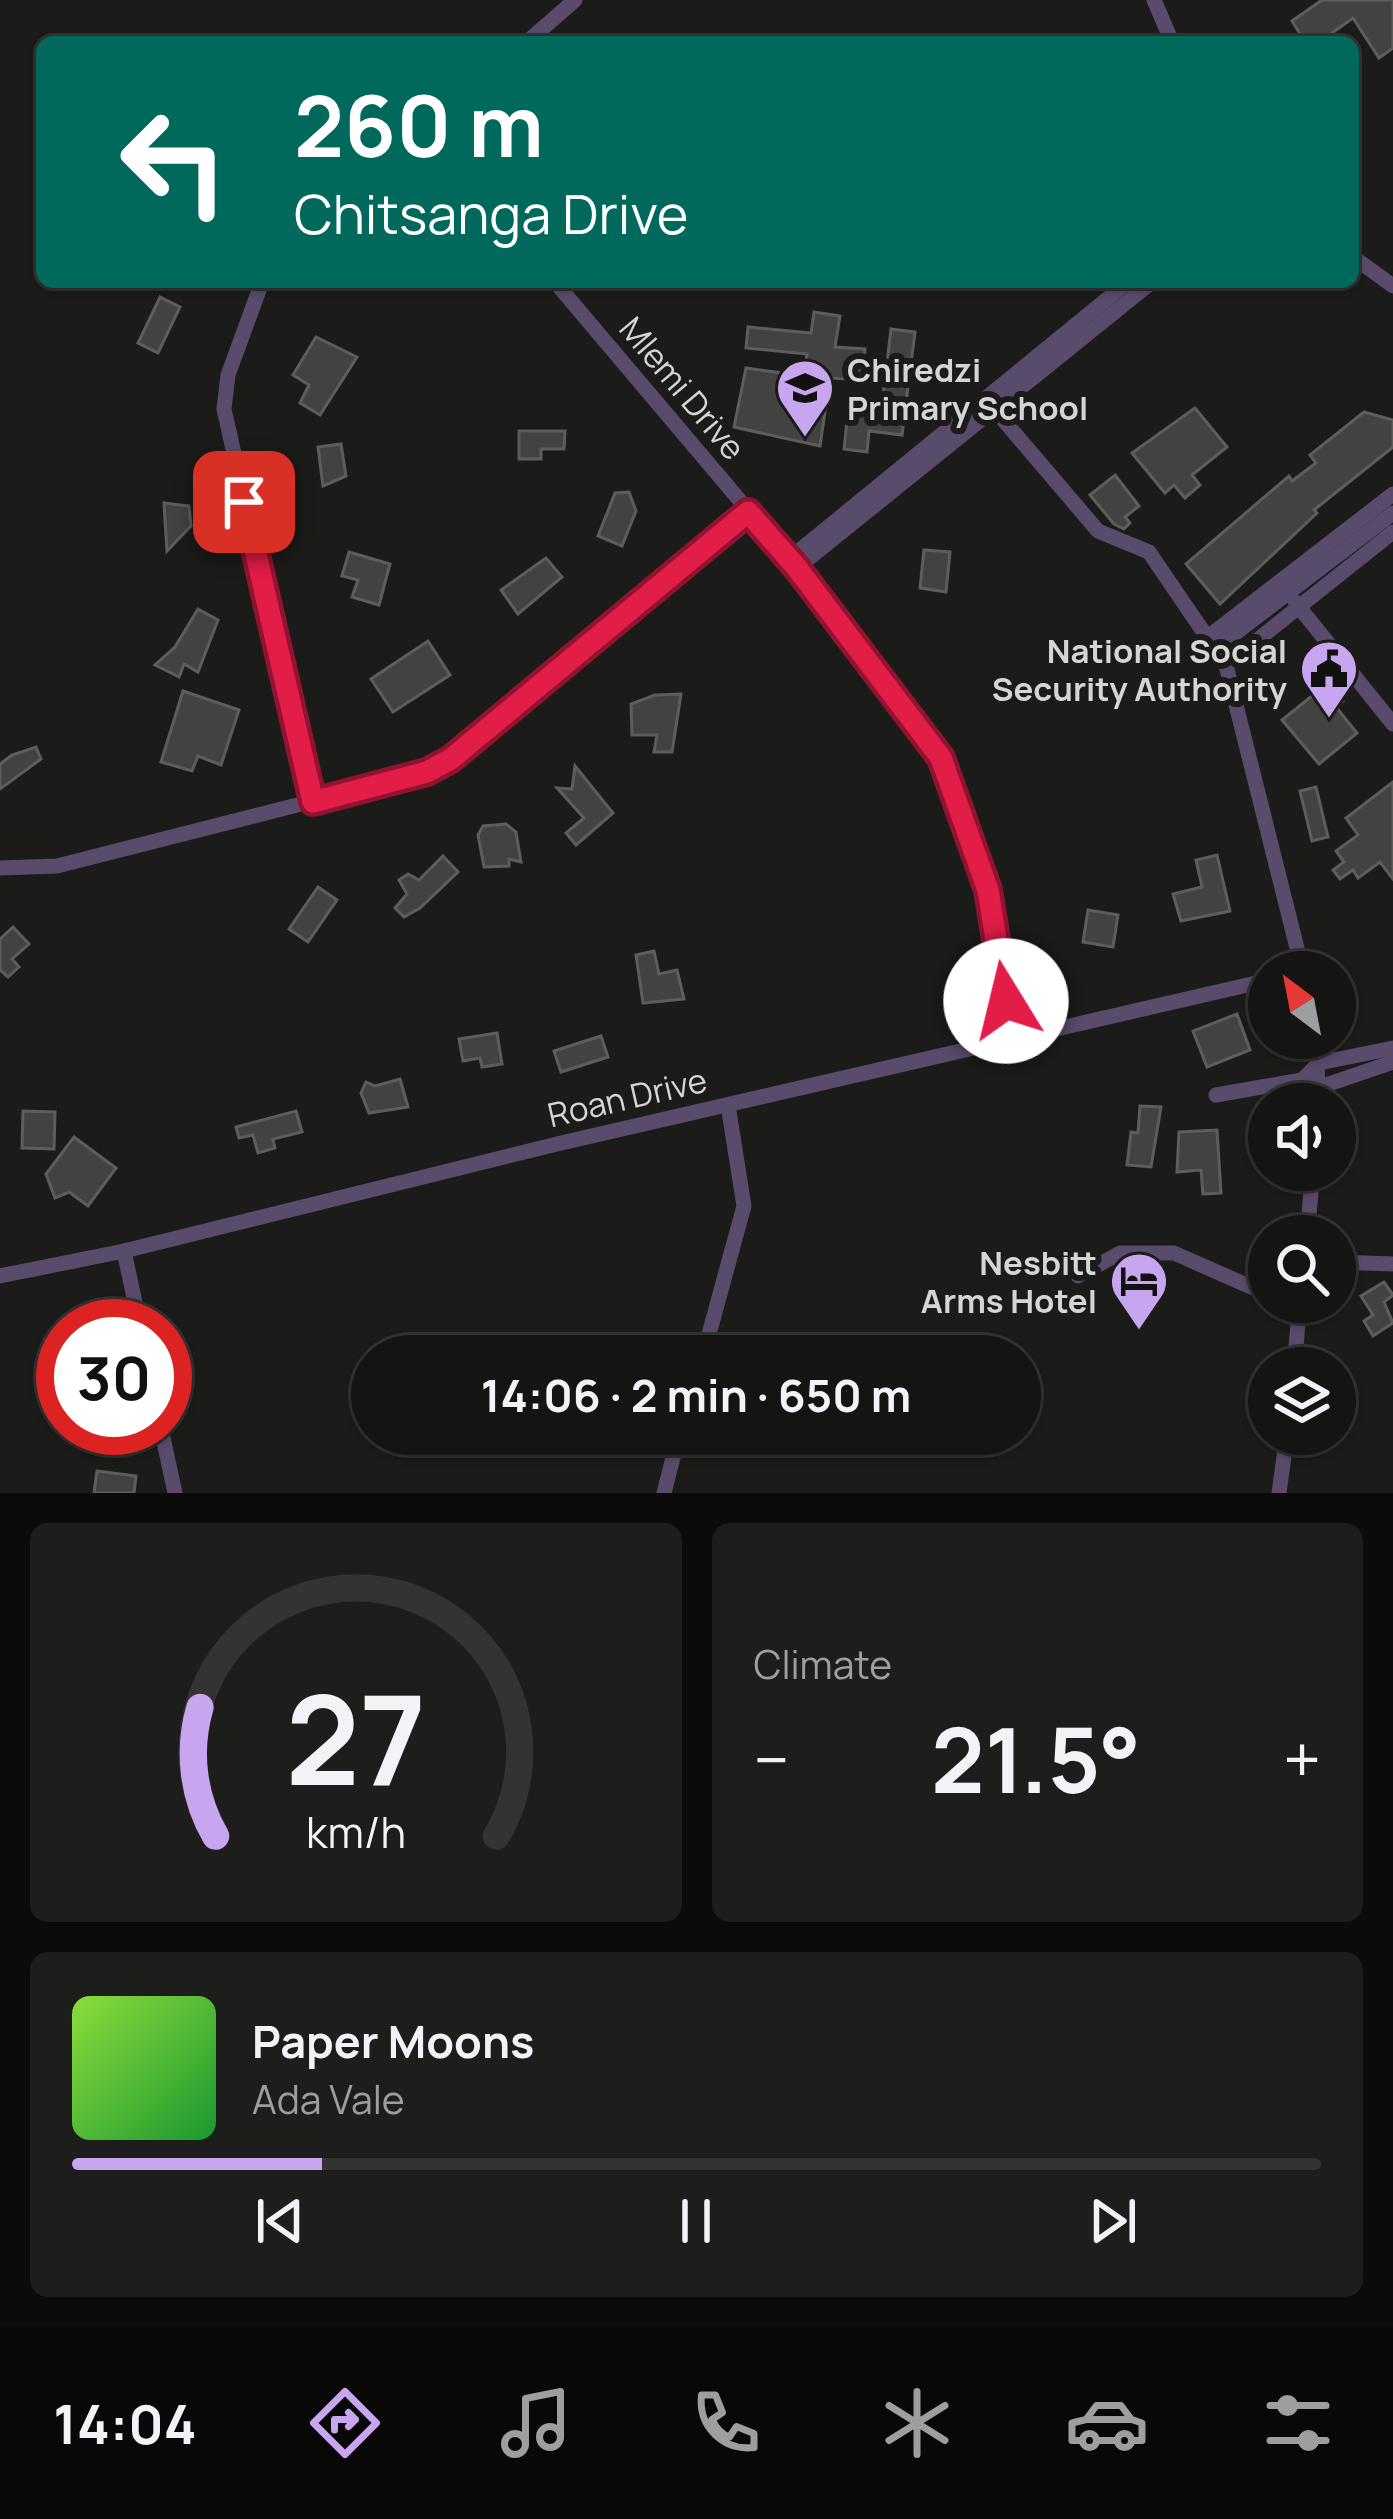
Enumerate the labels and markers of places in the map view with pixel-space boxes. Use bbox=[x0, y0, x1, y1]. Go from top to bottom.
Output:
place label: Chiredzi Primary School bbox=[847, 347, 1088, 430]
school or university icon: Chiredzi Primary School bbox=[774, 357, 836, 439]
pin bbox=[193, 451, 295, 553]
place label: National Social Security Authority bbox=[992, 628, 1288, 711]
public building icon: National Social Security Authority bbox=[1298, 638, 1360, 720]
place label: Nesbitt Arms Hotel bbox=[921, 1240, 1097, 1323]
hotel icon: Nesbitt Arms Hotel bbox=[1108, 1250, 1170, 1332]

